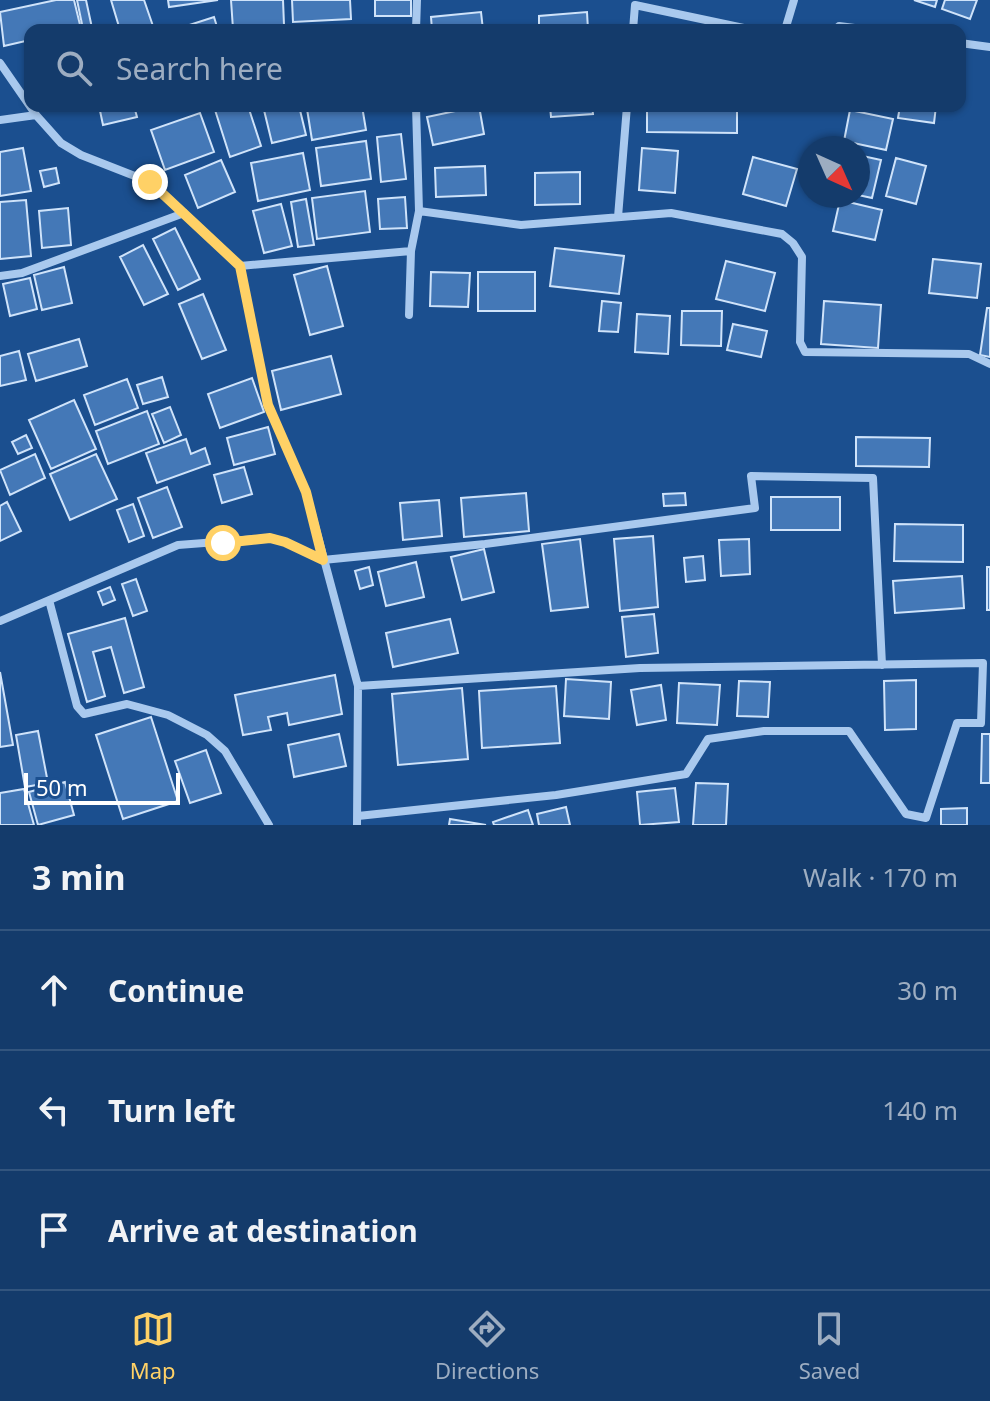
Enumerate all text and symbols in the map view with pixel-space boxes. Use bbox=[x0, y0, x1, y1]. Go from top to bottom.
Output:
search box bbox=[24, 24, 966, 112]
icon: search bbox=[52, 46, 96, 90]
text: Search here bbox=[116, 48, 283, 89]
north arrow bbox=[798, 136, 870, 208]
route end bbox=[132, 164, 168, 200]
route start bbox=[205, 525, 241, 561]
scale bar bbox=[24, 769, 180, 805]
text: 50 m bbox=[36, 772, 87, 802]
text: 3 min bbox=[32, 854, 126, 900]
text: Walk · 170 m bbox=[803, 859, 958, 895]
icon: ahead bbox=[32, 968, 76, 1012]
text: Continue bbox=[108, 970, 244, 1011]
text: 30 m bbox=[897, 972, 958, 1008]
icon: left bbox=[32, 1088, 76, 1132]
text: Turn left bbox=[108, 1090, 236, 1131]
text: 140 m bbox=[882, 1092, 958, 1128]
icon: arrive bbox=[32, 1208, 76, 1252]
text: Arrive at destination bbox=[108, 1210, 418, 1251]
tab: Map bbox=[130, 1307, 176, 1385]
tab: Directions bbox=[435, 1307, 539, 1385]
tab: Saved bbox=[799, 1307, 860, 1385]

